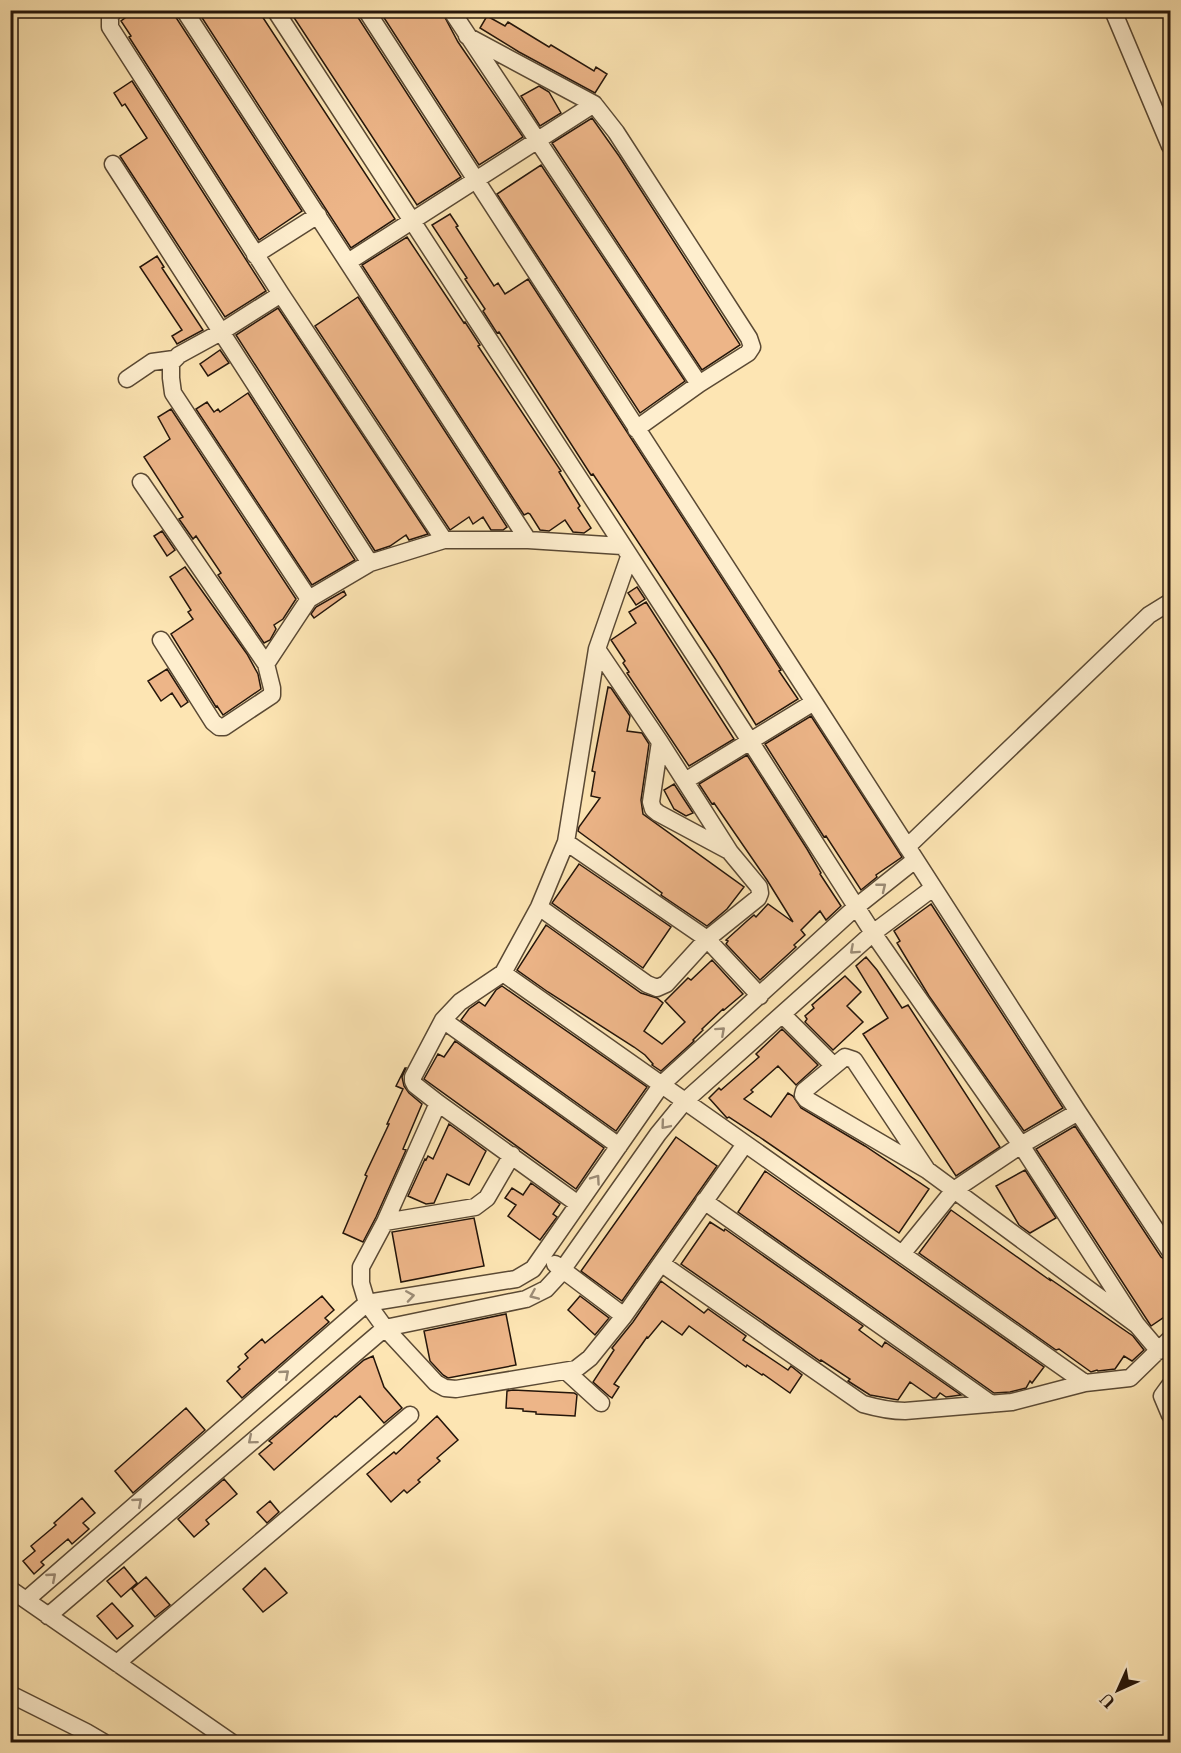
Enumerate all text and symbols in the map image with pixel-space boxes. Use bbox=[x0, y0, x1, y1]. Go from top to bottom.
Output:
one-way arrow bbox=[875, 883, 886, 894]
one-way arrow bbox=[850, 943, 861, 954]
one-way arrow bbox=[714, 1027, 725, 1038]
one-way arrow bbox=[661, 1118, 672, 1129]
one-way arrow bbox=[589, 1174, 600, 1185]
one-way arrow bbox=[529, 1288, 540, 1300]
one-way arrow bbox=[405, 1290, 415, 1303]
one-way arrow bbox=[278, 1370, 289, 1381]
one-way arrow bbox=[248, 1433, 259, 1444]
one-way arrow bbox=[131, 1498, 142, 1509]
one-way arrow bbox=[45, 1573, 56, 1584]
north arrow bbox=[1088, 1660, 1148, 1720]
text: U bbox=[1096, 1689, 1119, 1712]

